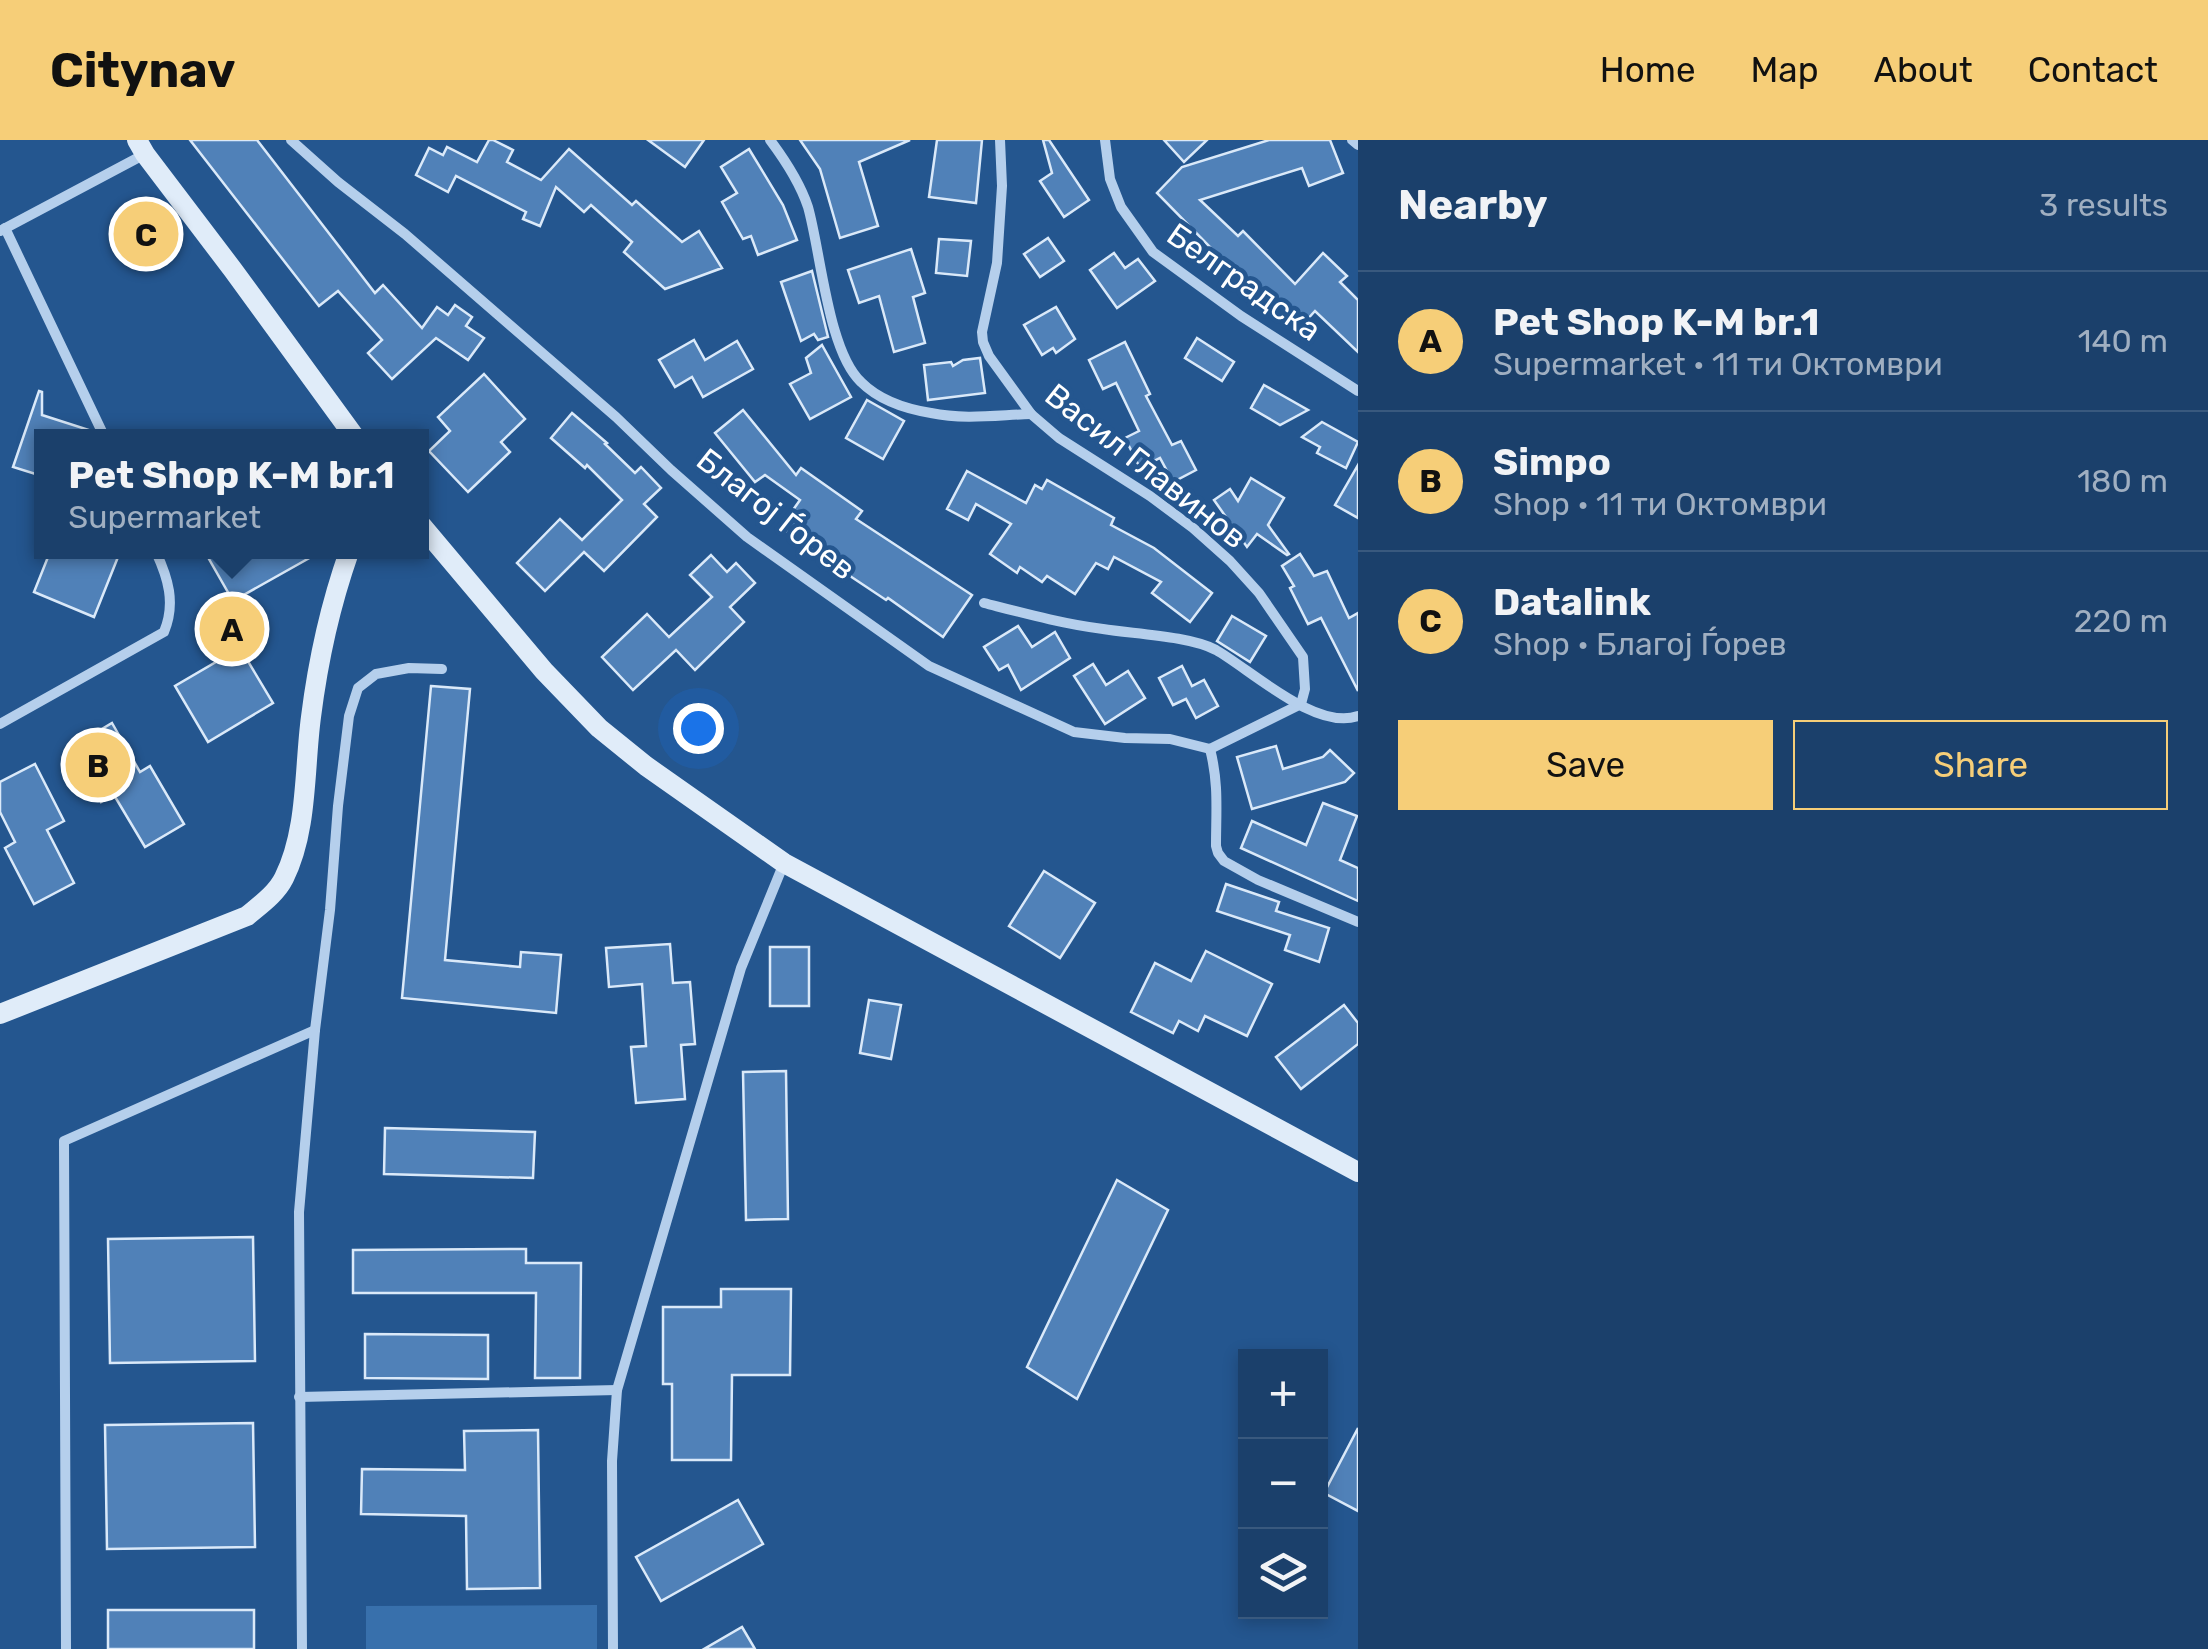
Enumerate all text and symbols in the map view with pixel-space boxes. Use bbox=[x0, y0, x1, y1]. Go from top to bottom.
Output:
text: Citynav bbox=[50, 42, 236, 99]
text: Home bbox=[1600, 49, 1696, 91]
text: Map bbox=[1751, 49, 1819, 91]
text: About bbox=[1874, 49, 1973, 91]
text: Contact bbox=[2028, 49, 2158, 91]
text: Nearby bbox=[1398, 180, 1548, 230]
text: 3 results bbox=[2039, 186, 2168, 224]
pin: C bbox=[114, 196, 178, 272]
street label: Белградска bbox=[1160, 215, 1328, 349]
text: Pet Shop K-M br.1 bbox=[1493, 299, 1820, 345]
text: A bbox=[1419, 322, 1442, 360]
text: 140 m bbox=[2078, 322, 2168, 360]
text: Supermarket · 11 ти Октомври bbox=[1493, 345, 1943, 383]
street label: Васил Главинов bbox=[1038, 376, 1254, 556]
popup bbox=[34, 429, 429, 559]
text: Simpo bbox=[1493, 439, 1611, 485]
street label: Благој Ѓорев bbox=[689, 440, 863, 588]
text: Pet Shop K-M br.1 bbox=[68, 452, 395, 498]
text: B bbox=[1419, 462, 1442, 500]
text: 180 m bbox=[2077, 462, 2168, 500]
text: Shop · 11 ти Октомври bbox=[1493, 485, 1827, 523]
text: Supermarket bbox=[68, 498, 261, 536]
text: Datalink bbox=[1493, 579, 1651, 625]
pin: A bbox=[200, 592, 264, 666]
text: C bbox=[1419, 602, 1442, 640]
text: 220 m bbox=[2074, 602, 2168, 640]
text: Shop · Благој Ѓорев bbox=[1493, 625, 1787, 663]
your location bbox=[673, 703, 724, 754]
button: Save bbox=[1398, 720, 1773, 810]
button: Share bbox=[1793, 720, 2168, 810]
pin: B bbox=[66, 728, 130, 802]
map controls bbox=[1238, 1349, 1328, 1619]
button: + bbox=[1238, 1349, 1328, 1439]
button: − bbox=[1238, 1439, 1328, 1529]
button: layers bbox=[1238, 1529, 1328, 1619]

